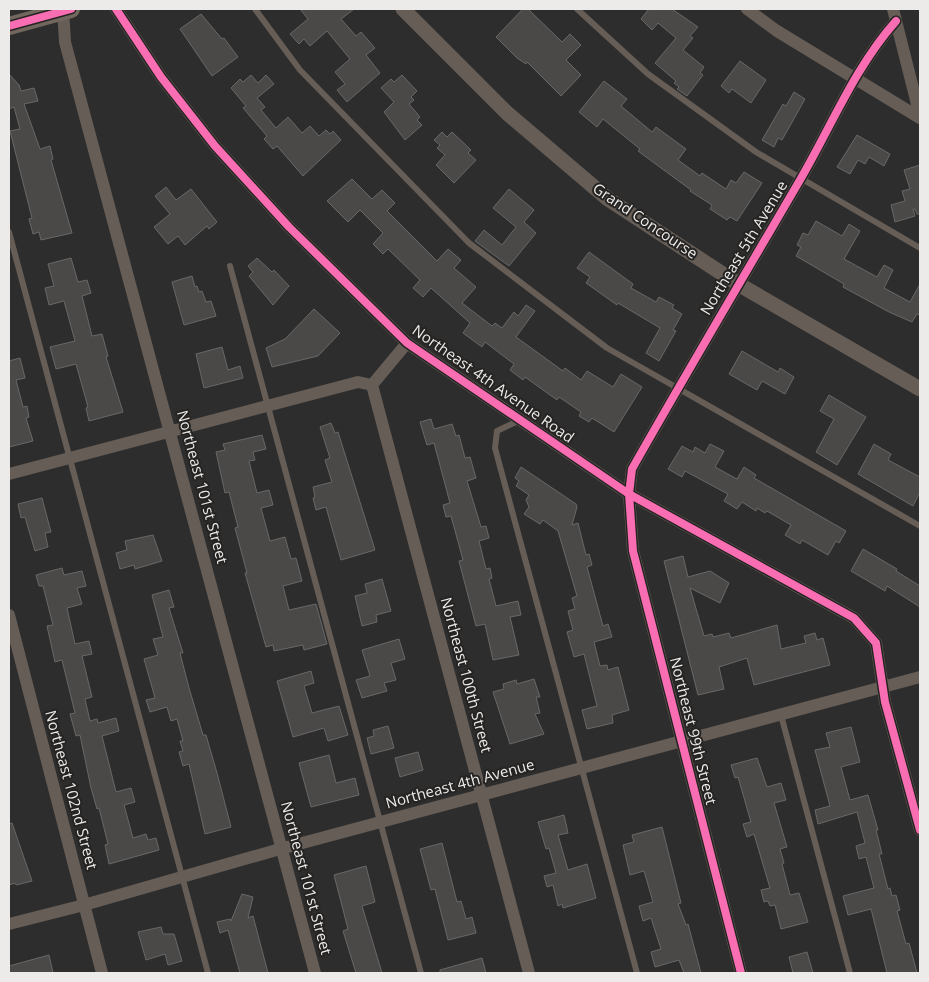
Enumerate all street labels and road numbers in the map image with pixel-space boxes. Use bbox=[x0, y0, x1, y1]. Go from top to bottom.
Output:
street label: Northeast 5th Avenue bbox=[695, 177, 791, 318]
street label: Grand Concourse bbox=[589, 178, 702, 263]
street label: Northeast 4th Avenue Road bbox=[409, 320, 578, 447]
street label: Northeast 101st Street bbox=[173, 408, 233, 566]
street label: Northeast 100th Street bbox=[437, 595, 497, 755]
street label: Northeast 99th Street bbox=[666, 655, 722, 807]
street label: Northeast 102nd Street bbox=[41, 708, 103, 872]
street label: Northeast 4th Avenue bbox=[383, 754, 536, 813]
street label: Northeast 101st Street bbox=[277, 799, 337, 957]

